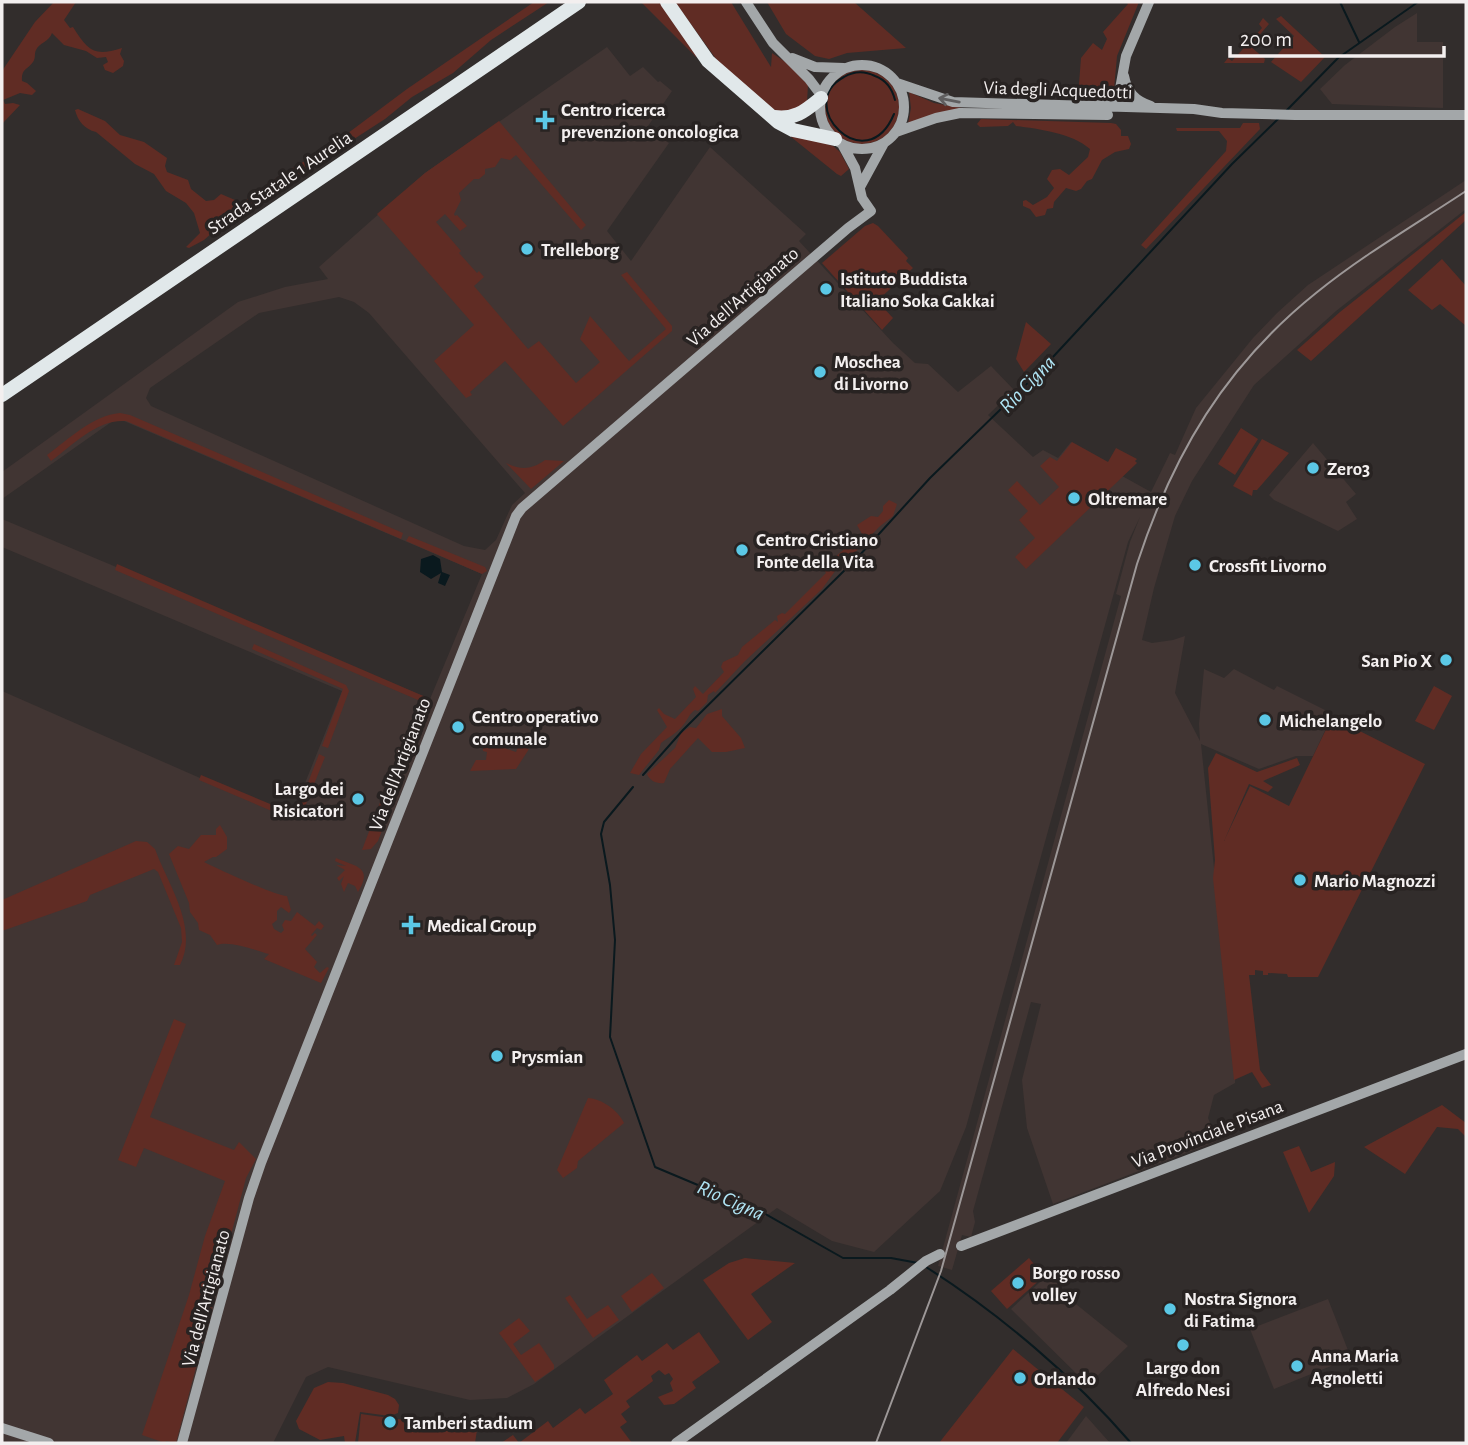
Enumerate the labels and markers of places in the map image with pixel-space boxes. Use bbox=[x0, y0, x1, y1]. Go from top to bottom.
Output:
place label: Centro ricerca prevenzione oncologica bbox=[561, 101, 739, 142]
marker: Centro ricerca prevenzione oncologica bbox=[535, 110, 555, 130]
marker: Trelleborg bbox=[519, 241, 535, 257]
place label: Trelleborg bbox=[541, 241, 620, 260]
place label: Istituto Buddista Italiano Soka Gakkai bbox=[840, 270, 995, 311]
marker: Istituto Buddista Italiano Soka Gakkai bbox=[818, 281, 834, 297]
place label: Moschea di Livorno bbox=[834, 353, 909, 394]
marker: Moschea di Livorno bbox=[812, 364, 828, 380]
marker: Zero3 bbox=[1305, 460, 1321, 476]
place label: Zero3 bbox=[1327, 460, 1370, 479]
marker: Oltremare bbox=[1066, 490, 1082, 506]
place label: Oltremare bbox=[1088, 490, 1167, 509]
place label: Centro Cristiano Fonte della Vita bbox=[756, 531, 878, 572]
marker: Centro Cristiano Fonte della Vita bbox=[734, 542, 750, 558]
marker: Crossfit Livorno bbox=[1187, 557, 1203, 573]
place label: Crossfit Livorno bbox=[1209, 557, 1327, 576]
place label: San Pio X bbox=[1361, 652, 1432, 671]
marker: San Pio X bbox=[1438, 652, 1454, 668]
place label: Centro operativo comunale bbox=[472, 708, 599, 749]
marker: Michelangelo bbox=[1257, 712, 1273, 728]
place label: Michelangelo bbox=[1279, 712, 1382, 731]
marker: Centro operativo comunale bbox=[450, 719, 466, 735]
place label: Largo dei Risicatori bbox=[272, 780, 344, 821]
marker: Largo dei Risicatori bbox=[350, 791, 366, 807]
marker: Mario Magnozzi bbox=[1292, 872, 1308, 888]
place label: Mario Magnozzi bbox=[1314, 872, 1436, 891]
marker: Medical Group bbox=[401, 915, 421, 935]
place label: Medical Group bbox=[427, 917, 537, 936]
marker: Prysmian bbox=[489, 1048, 505, 1064]
place label: Prysmian bbox=[511, 1048, 583, 1067]
place label: Borgo rosso volley bbox=[1032, 1264, 1120, 1305]
marker: Borgo rosso volley bbox=[1010, 1275, 1026, 1291]
place label: Nostra Signora di Fatima bbox=[1184, 1290, 1297, 1331]
marker: Nostra Signora di Fatima bbox=[1162, 1301, 1178, 1317]
marker: Largo don Alfredo Nesi bbox=[1175, 1337, 1191, 1353]
place label: Anna Maria Agnoletti bbox=[1311, 1347, 1399, 1388]
marker: Anna Maria Agnoletti bbox=[1289, 1358, 1305, 1374]
place label: Largo don Alfredo Nesi bbox=[1136, 1359, 1230, 1400]
marker: Orlando bbox=[1012, 1370, 1028, 1386]
place label: Orlando bbox=[1034, 1370, 1096, 1389]
marker: Tamberi stadium bbox=[382, 1414, 398, 1430]
place label: Tamberi stadium bbox=[404, 1414, 533, 1433]

